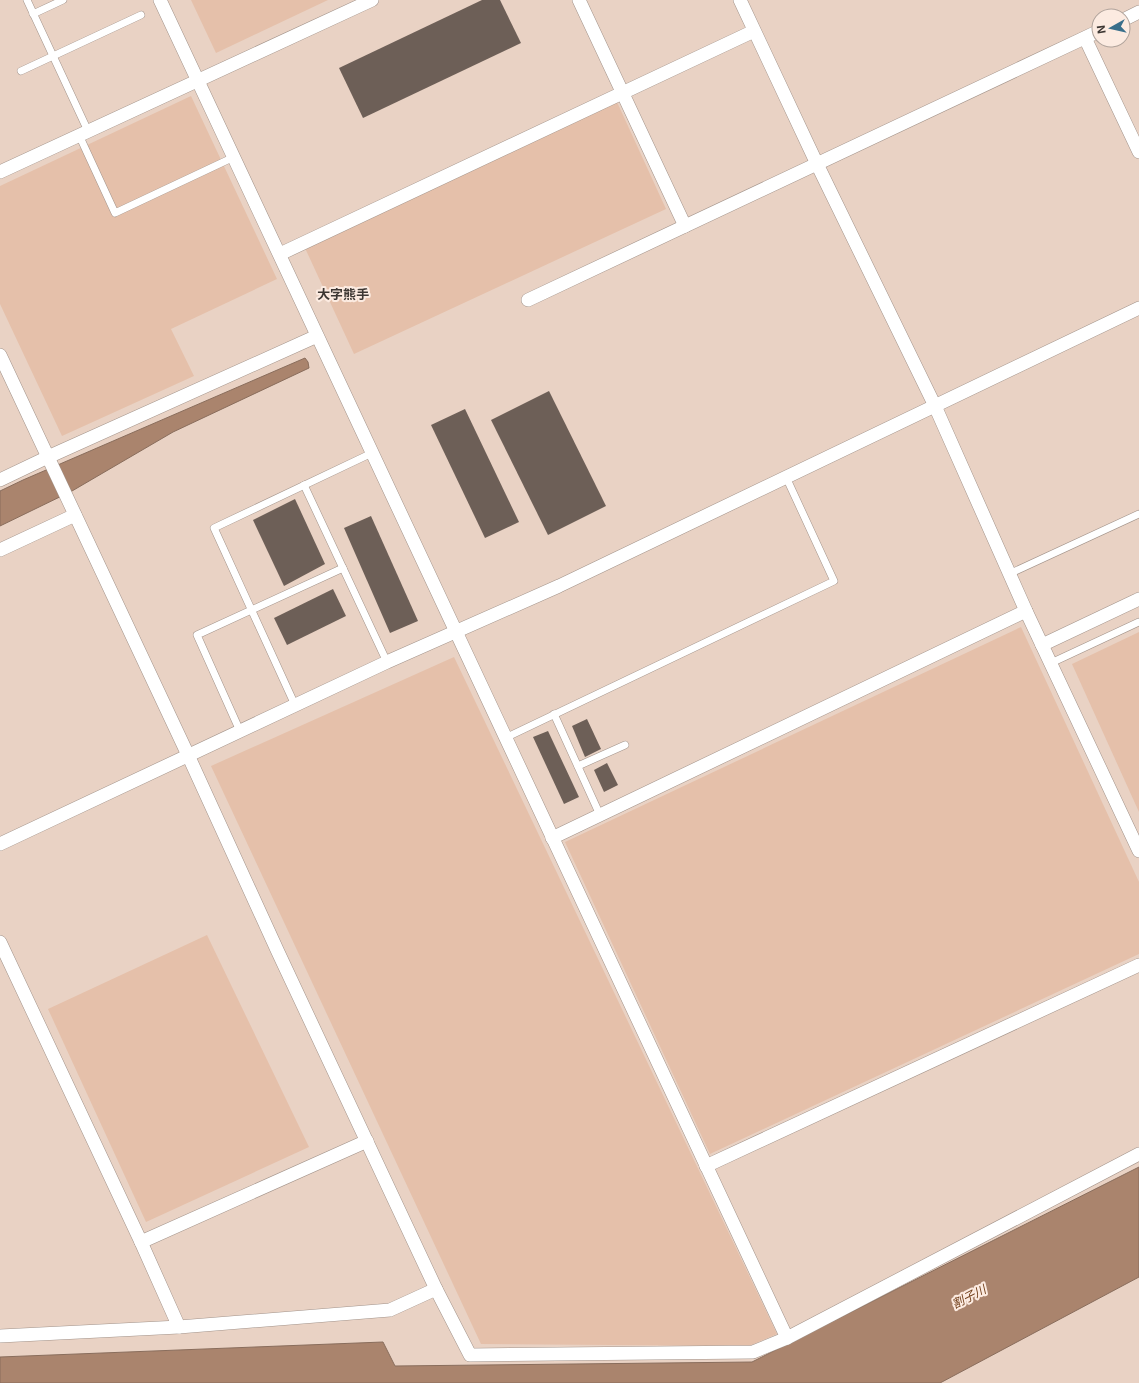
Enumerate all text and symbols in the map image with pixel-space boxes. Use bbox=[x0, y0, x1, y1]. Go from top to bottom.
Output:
north arrow bbox=[1091, 8, 1131, 48]
text: N bbox=[1094, 24, 1109, 35]
district label: 大字熊手 bbox=[317, 286, 369, 302]
water label: 割子川 bbox=[949, 1281, 990, 1311]

